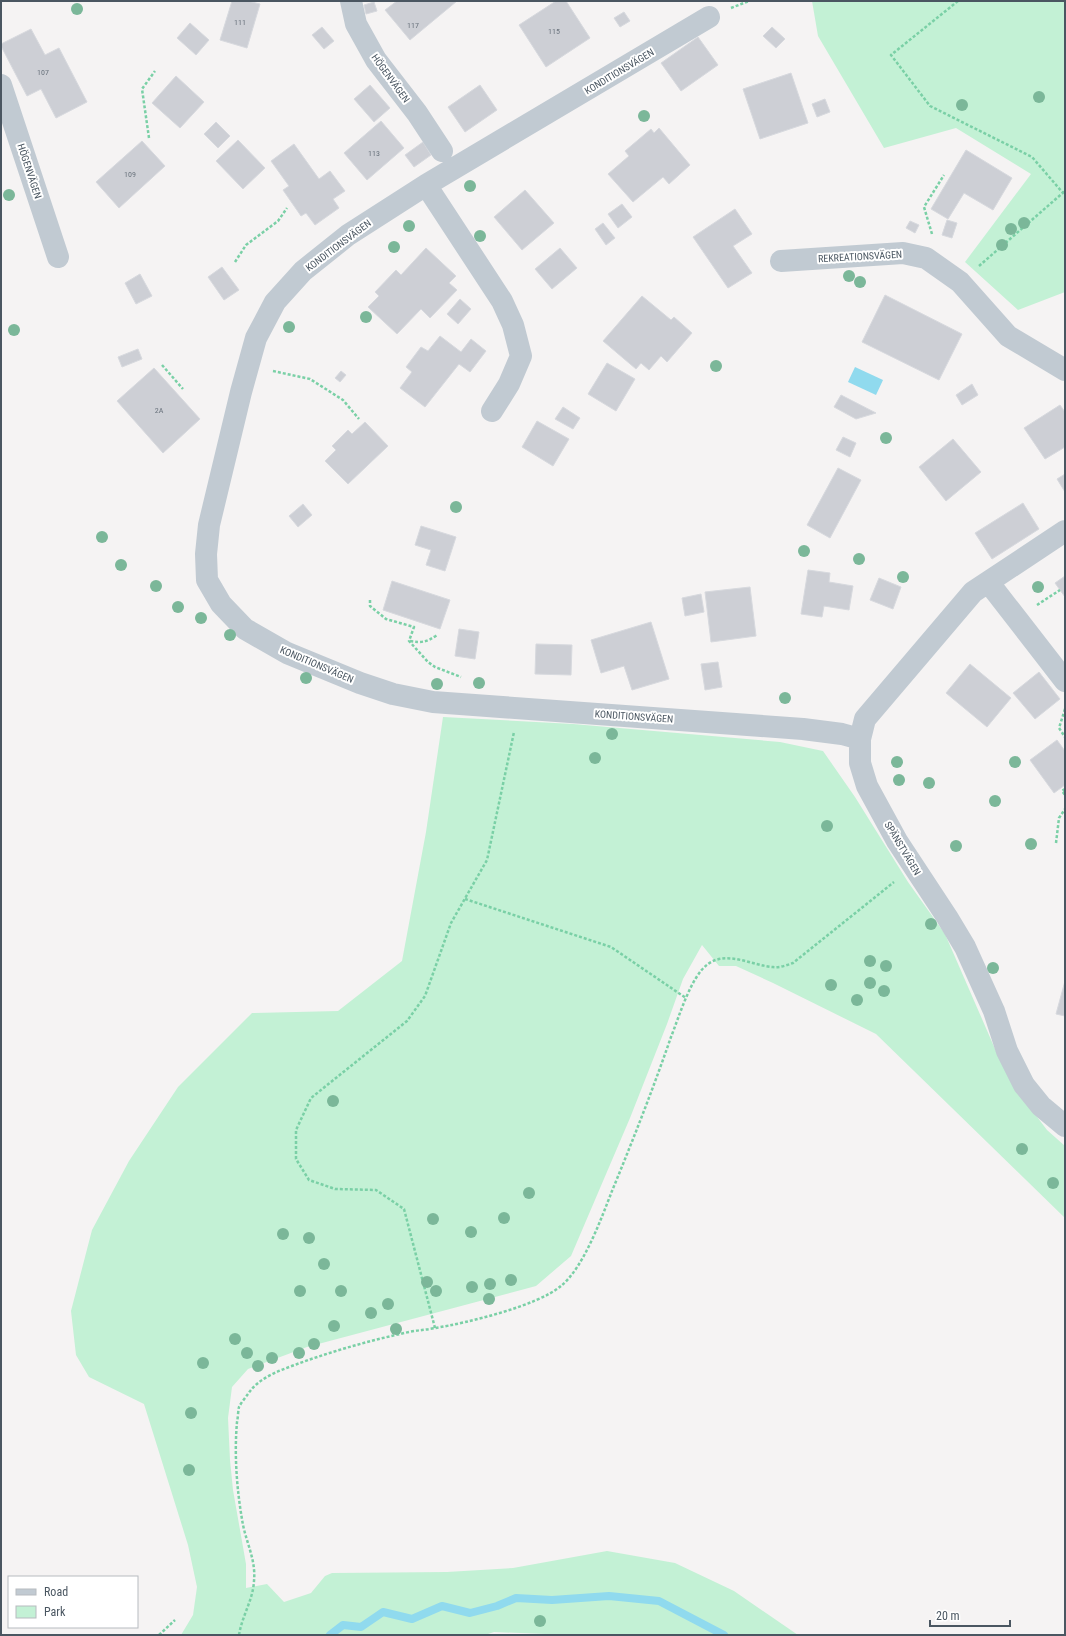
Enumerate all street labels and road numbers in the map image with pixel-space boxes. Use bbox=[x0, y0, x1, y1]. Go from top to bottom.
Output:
street label: KONDITIONSVÄGEN bbox=[582, 46, 656, 96]
street label: HÖGENVÄGEN bbox=[369, 51, 413, 105]
street label: HÖGENVÄGEN bbox=[15, 142, 45, 200]
street label: KONDITIONSVÄGEN bbox=[303, 217, 373, 273]
street label: REKREATIONSVÄGEN bbox=[818, 248, 902, 264]
street label: KONDITIONSVÄGEN bbox=[278, 643, 356, 685]
street label: KONDITIONSVÄGEN bbox=[594, 707, 674, 725]
street label: SPÄNSTVÄGEN bbox=[882, 819, 924, 877]

